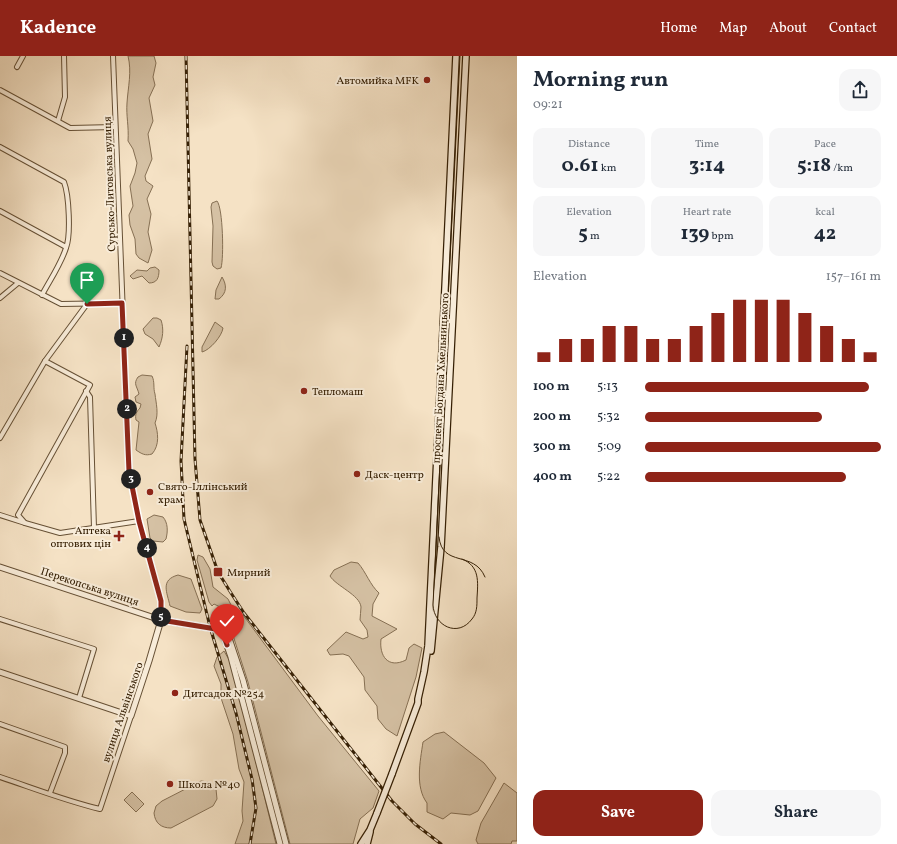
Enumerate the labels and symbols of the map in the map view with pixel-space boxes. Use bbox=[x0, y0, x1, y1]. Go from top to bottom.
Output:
place label: Автомийка MFK bbox=[337, 74, 420, 89]
marker: Автомийка MFK bbox=[422, 75, 432, 85]
street label: Сурсько-Литовська вулиця bbox=[101, 116, 120, 252]
pin bbox=[70, 263, 104, 304]
street label: проспект Богдана Хмельницького bbox=[430, 292, 453, 464]
pin: 1 bbox=[114, 328, 134, 348]
place label: Тепломаш bbox=[312, 385, 363, 400]
marker: Тепломаш bbox=[299, 386, 309, 396]
pin: 2 bbox=[117, 399, 137, 419]
place label: Даск-центр bbox=[365, 468, 424, 483]
pin: 3 bbox=[121, 469, 141, 489]
marker: Даск-центр bbox=[352, 469, 362, 479]
place label: Свято-Іллінський храм bbox=[158, 480, 248, 508]
marker: Свято-Іллінський храм bbox=[145, 487, 155, 497]
place label: Аптека оптових цін bbox=[50, 524, 112, 552]
marker: Аптека оптових цін bbox=[114, 531, 124, 541]
pin: 4 bbox=[137, 538, 157, 558]
street label: Перекопська вулиця bbox=[38, 564, 141, 611]
marker: Мирний bbox=[212, 566, 224, 578]
place label: Мирний bbox=[227, 566, 271, 581]
pin bbox=[210, 604, 244, 645]
pin: 5 bbox=[151, 607, 171, 627]
street label: вулиця Альвінського bbox=[99, 660, 148, 765]
place label: Дитсадок №254 bbox=[183, 687, 265, 702]
marker: Дитсадок №254 bbox=[170, 688, 180, 698]
place label: Школа №40 bbox=[178, 778, 241, 793]
marker: Школа №40 bbox=[165, 779, 175, 789]

